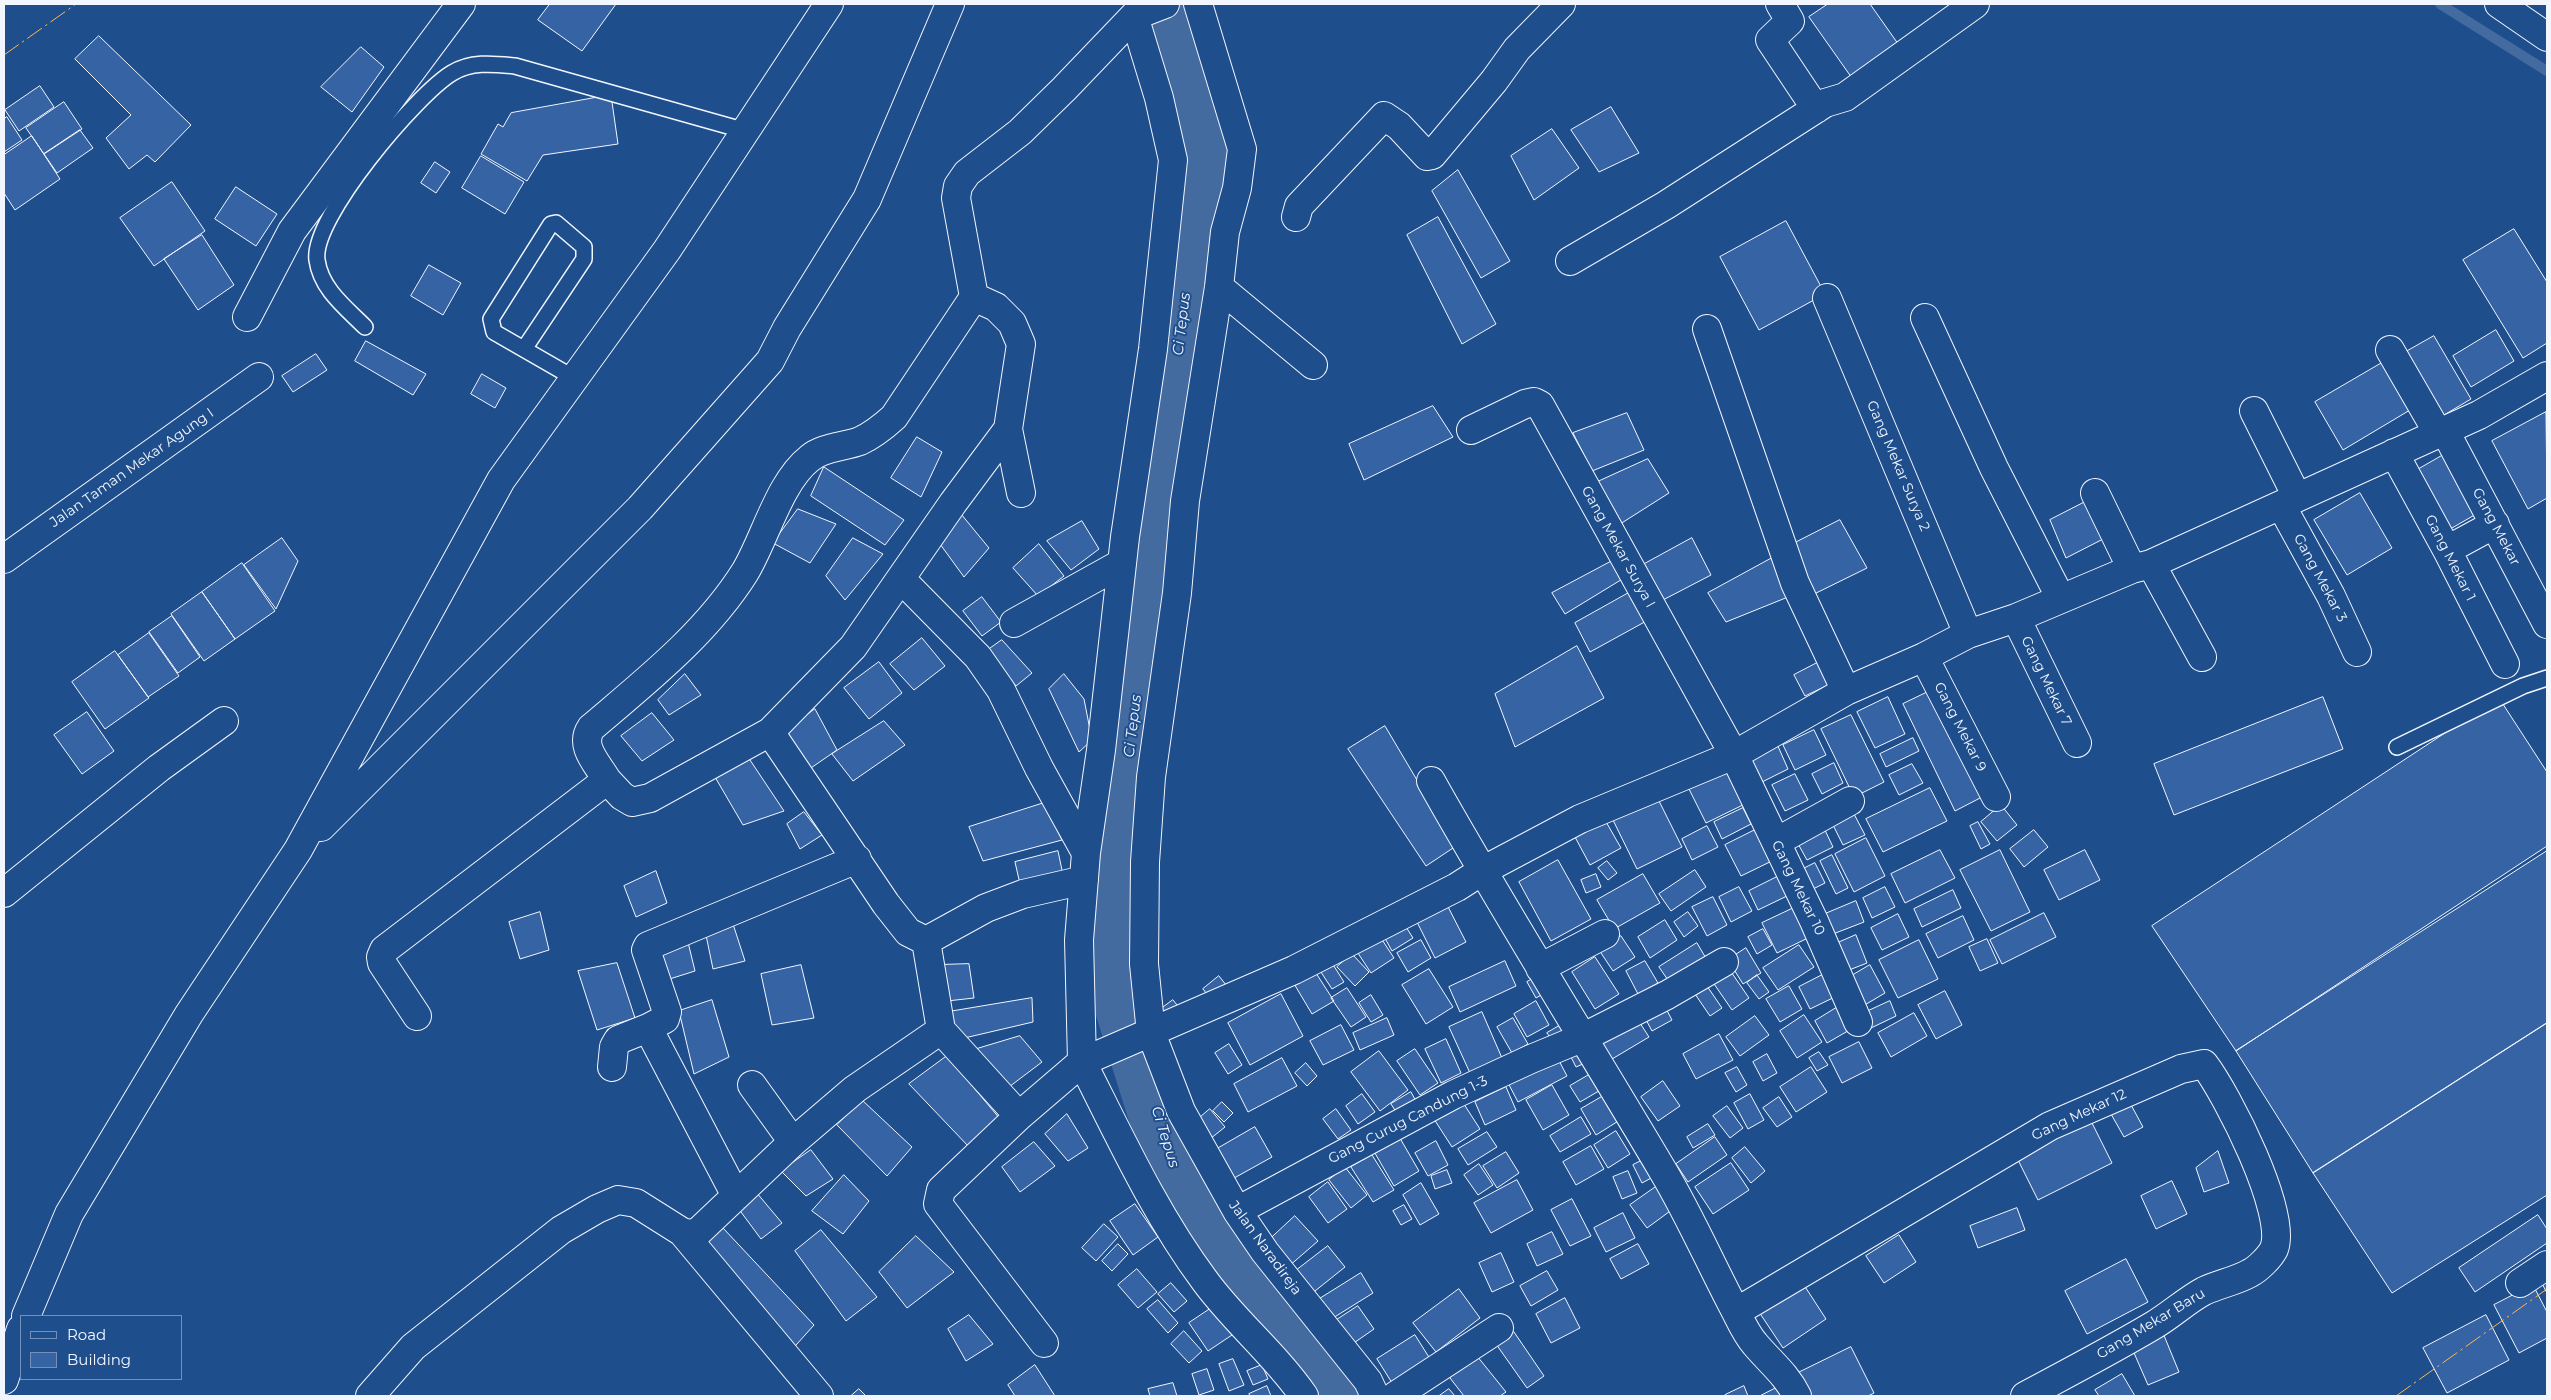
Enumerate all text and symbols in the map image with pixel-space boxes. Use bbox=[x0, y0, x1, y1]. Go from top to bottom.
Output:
water label: Ci Tepus bbox=[1169, 292, 1195, 356]
street label: Gang Mekar Surya 2 bbox=[1863, 398, 1933, 534]
street label: Jalan Taman Mekar Agung I bbox=[47, 405, 217, 531]
street label: Gang Mekar Surya I bbox=[1578, 483, 1658, 611]
street label: Gang Mekar bbox=[2468, 485, 2524, 569]
street label: Gang Mekar 1 bbox=[2421, 512, 2479, 604]
street label: Gang Mekar 3 bbox=[2290, 531, 2350, 625]
street label: Gang Mekar 7 bbox=[2017, 633, 2075, 729]
street label: Gang Mekar 9 bbox=[1930, 680, 1990, 774]
water label: Ci Tepus bbox=[1120, 694, 1146, 758]
street label: Gang Mekar 10 bbox=[1768, 838, 1828, 938]
street label: Gang Curug Candung 1-3 bbox=[1326, 1072, 1490, 1168]
street label: Gang Mekar 12 bbox=[2029, 1086, 2129, 1144]
water label: Ci Tepus bbox=[1147, 1104, 1183, 1170]
street label: Jalan Naradireja bbox=[1225, 1198, 1305, 1298]
street label: Gang Mekar Baru bbox=[2094, 1285, 2208, 1363]
legend bbox=[20, 1315, 182, 1380]
text: Road bbox=[67, 1325, 106, 1344]
text: Building bbox=[67, 1350, 131, 1369]

